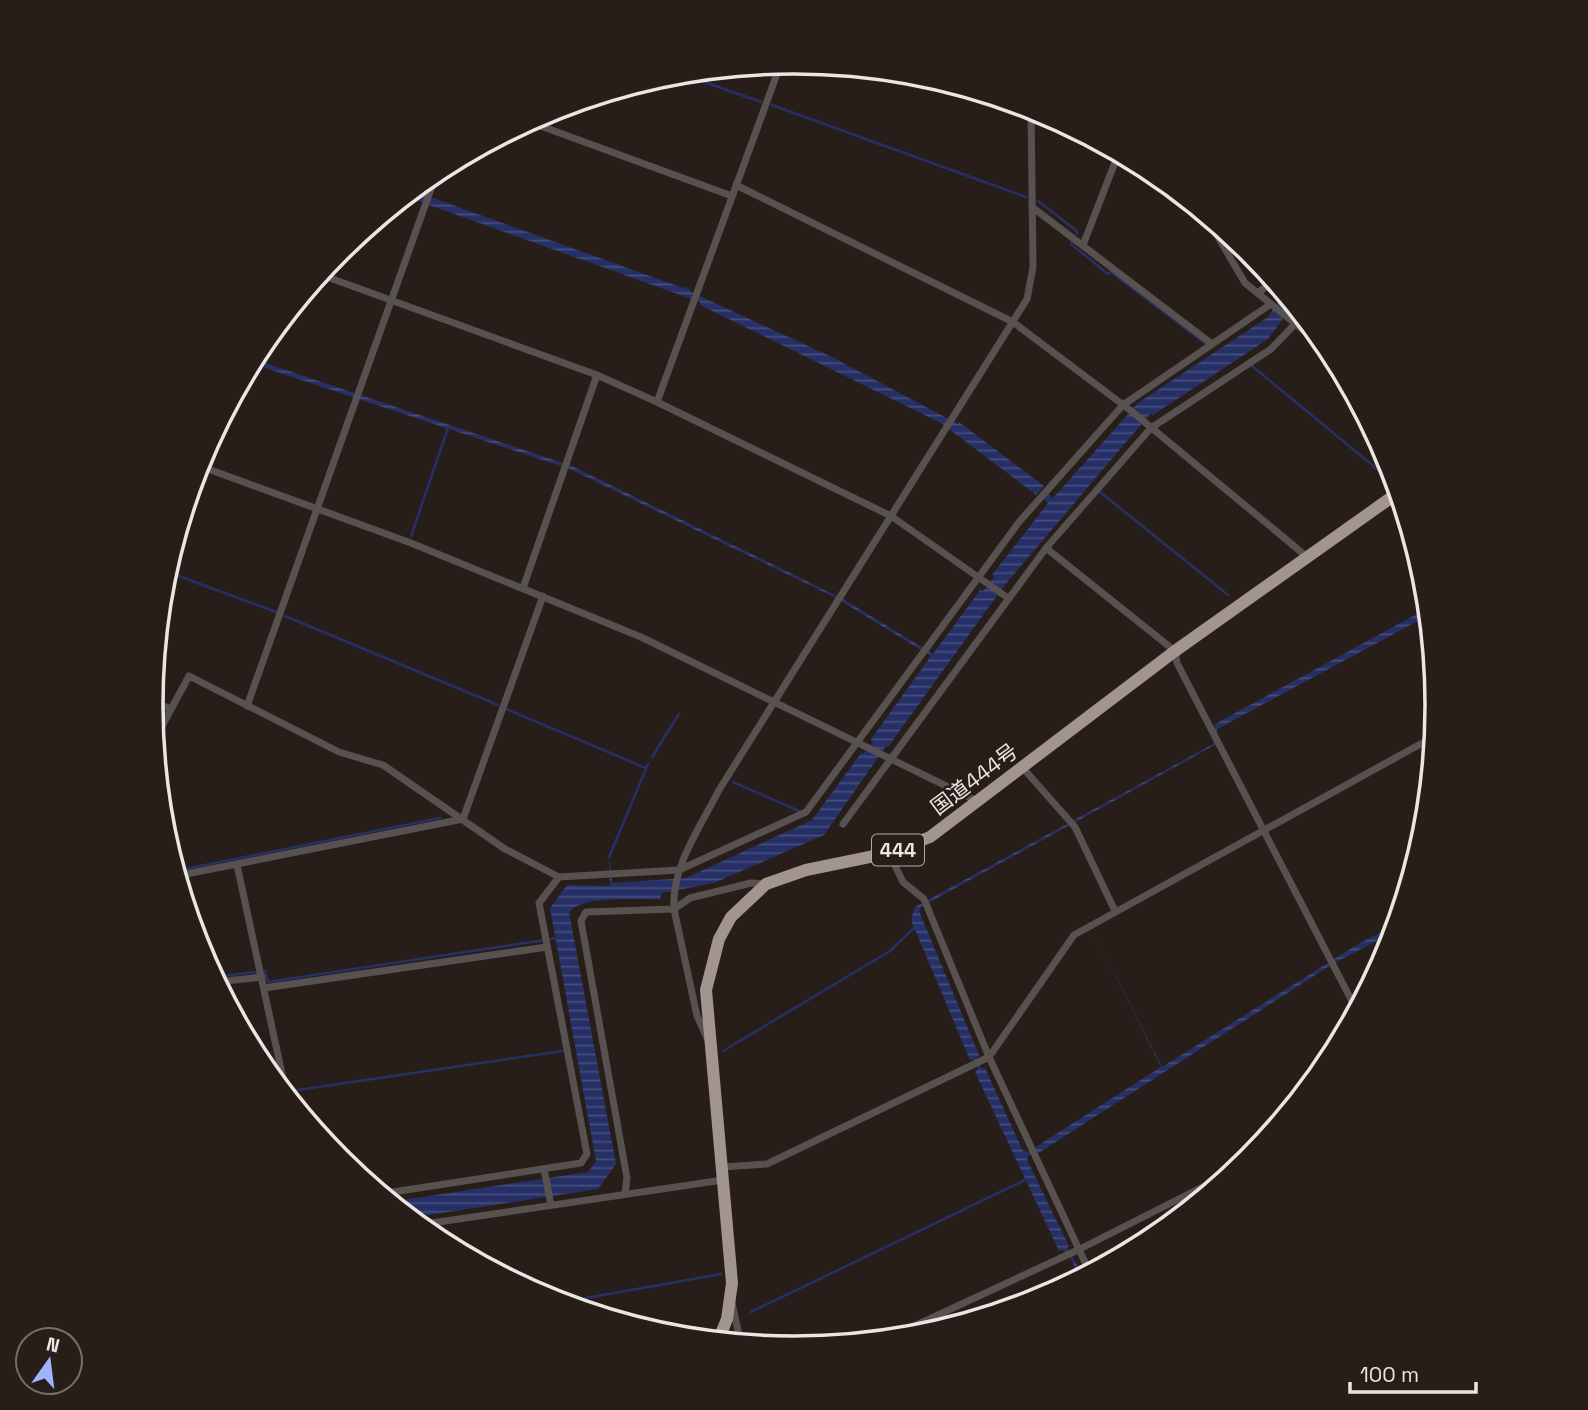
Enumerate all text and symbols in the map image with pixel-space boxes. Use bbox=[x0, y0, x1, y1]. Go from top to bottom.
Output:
street label: 国道444号 bbox=[925, 737, 1023, 821]
road number: 444 bbox=[872, 834, 924, 866]
north arrow bbox=[14, 1326, 84, 1396]
text: N bbox=[44, 1331, 62, 1359]
scale bar bbox=[1350, 1350, 1476, 1394]
text: 100 m bbox=[1360, 1361, 1419, 1388]

